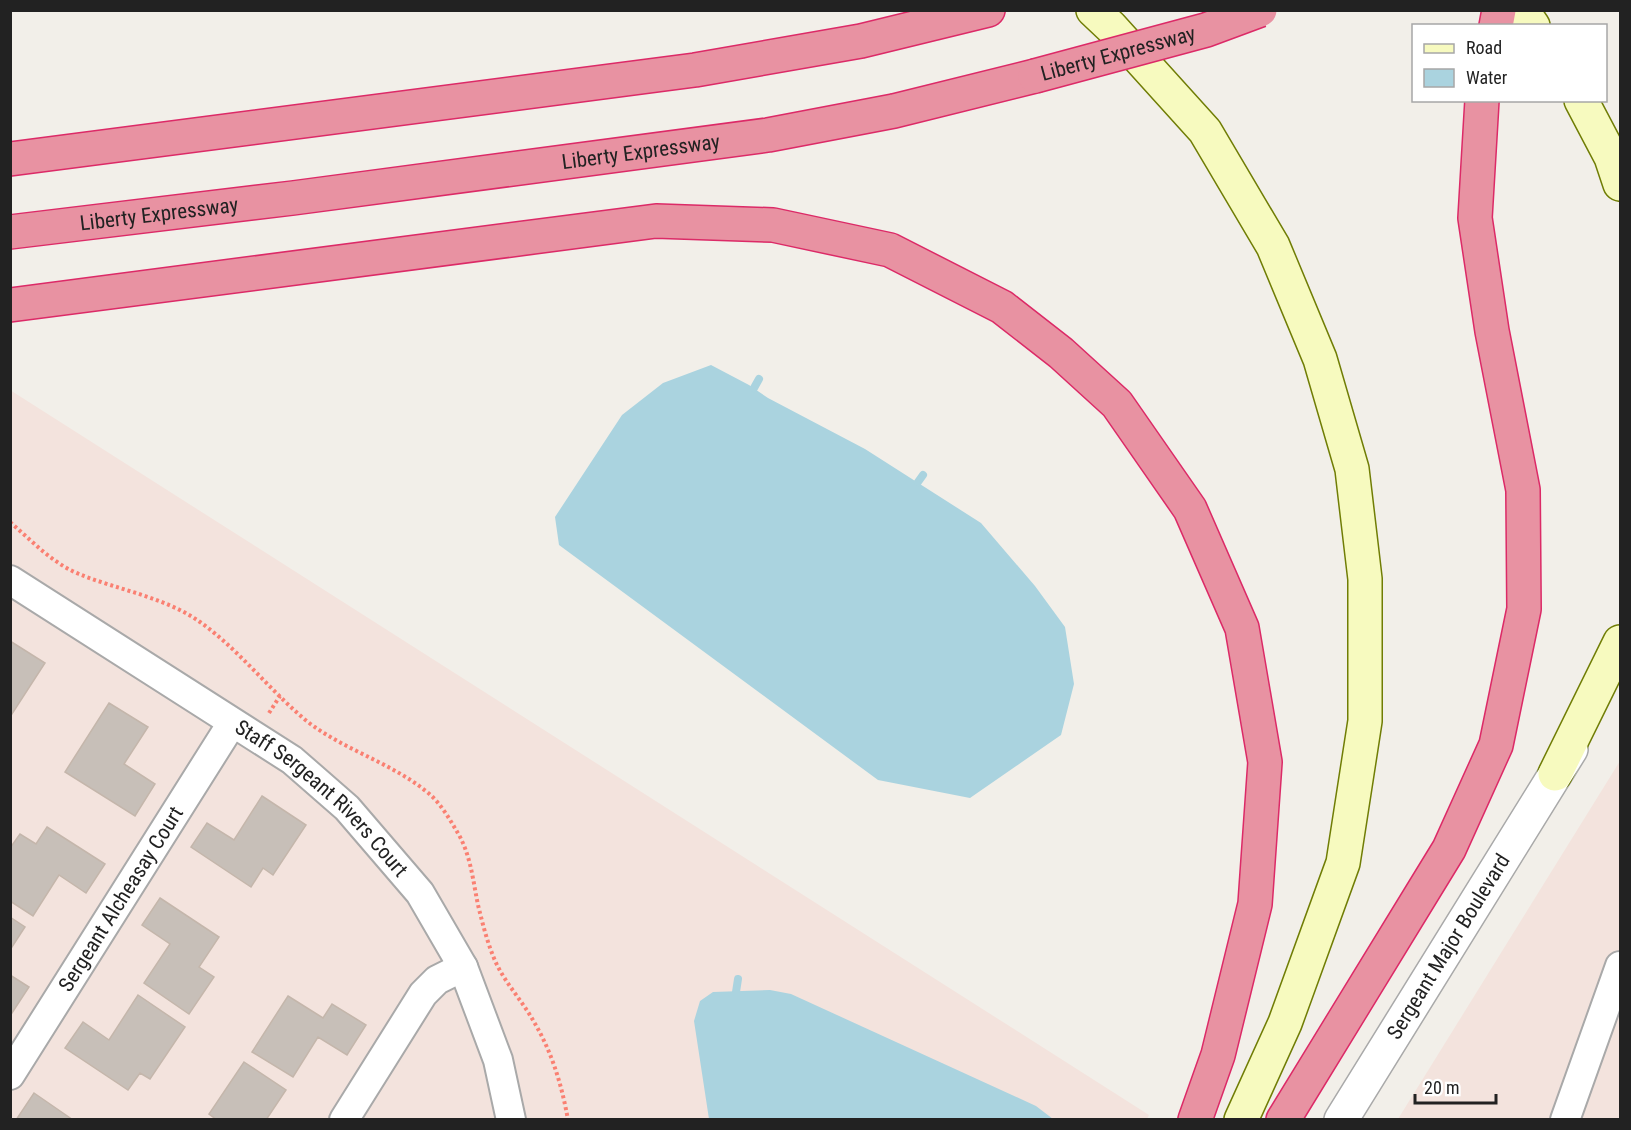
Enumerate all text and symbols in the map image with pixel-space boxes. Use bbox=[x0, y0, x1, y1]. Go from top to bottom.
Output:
street label: Liberty Expressway bbox=[1038, 21, 1198, 86]
legend bbox=[1412, 24, 1607, 102]
text: Road bbox=[1466, 37, 1502, 58]
text: Water bbox=[1466, 67, 1508, 88]
street label: Liberty Expressway bbox=[560, 129, 722, 174]
street label: Liberty Expressway bbox=[78, 193, 240, 236]
street label: Staff Sergeant Rivers Court bbox=[231, 715, 413, 882]
street label: Sergeant Alcheasay Court bbox=[54, 802, 188, 996]
street label: Sergeant Major Boulevard bbox=[1382, 850, 1515, 1044]
scale bar bbox=[1415, 1067, 1496, 1105]
text: 20 m bbox=[1424, 1077, 1459, 1098]

